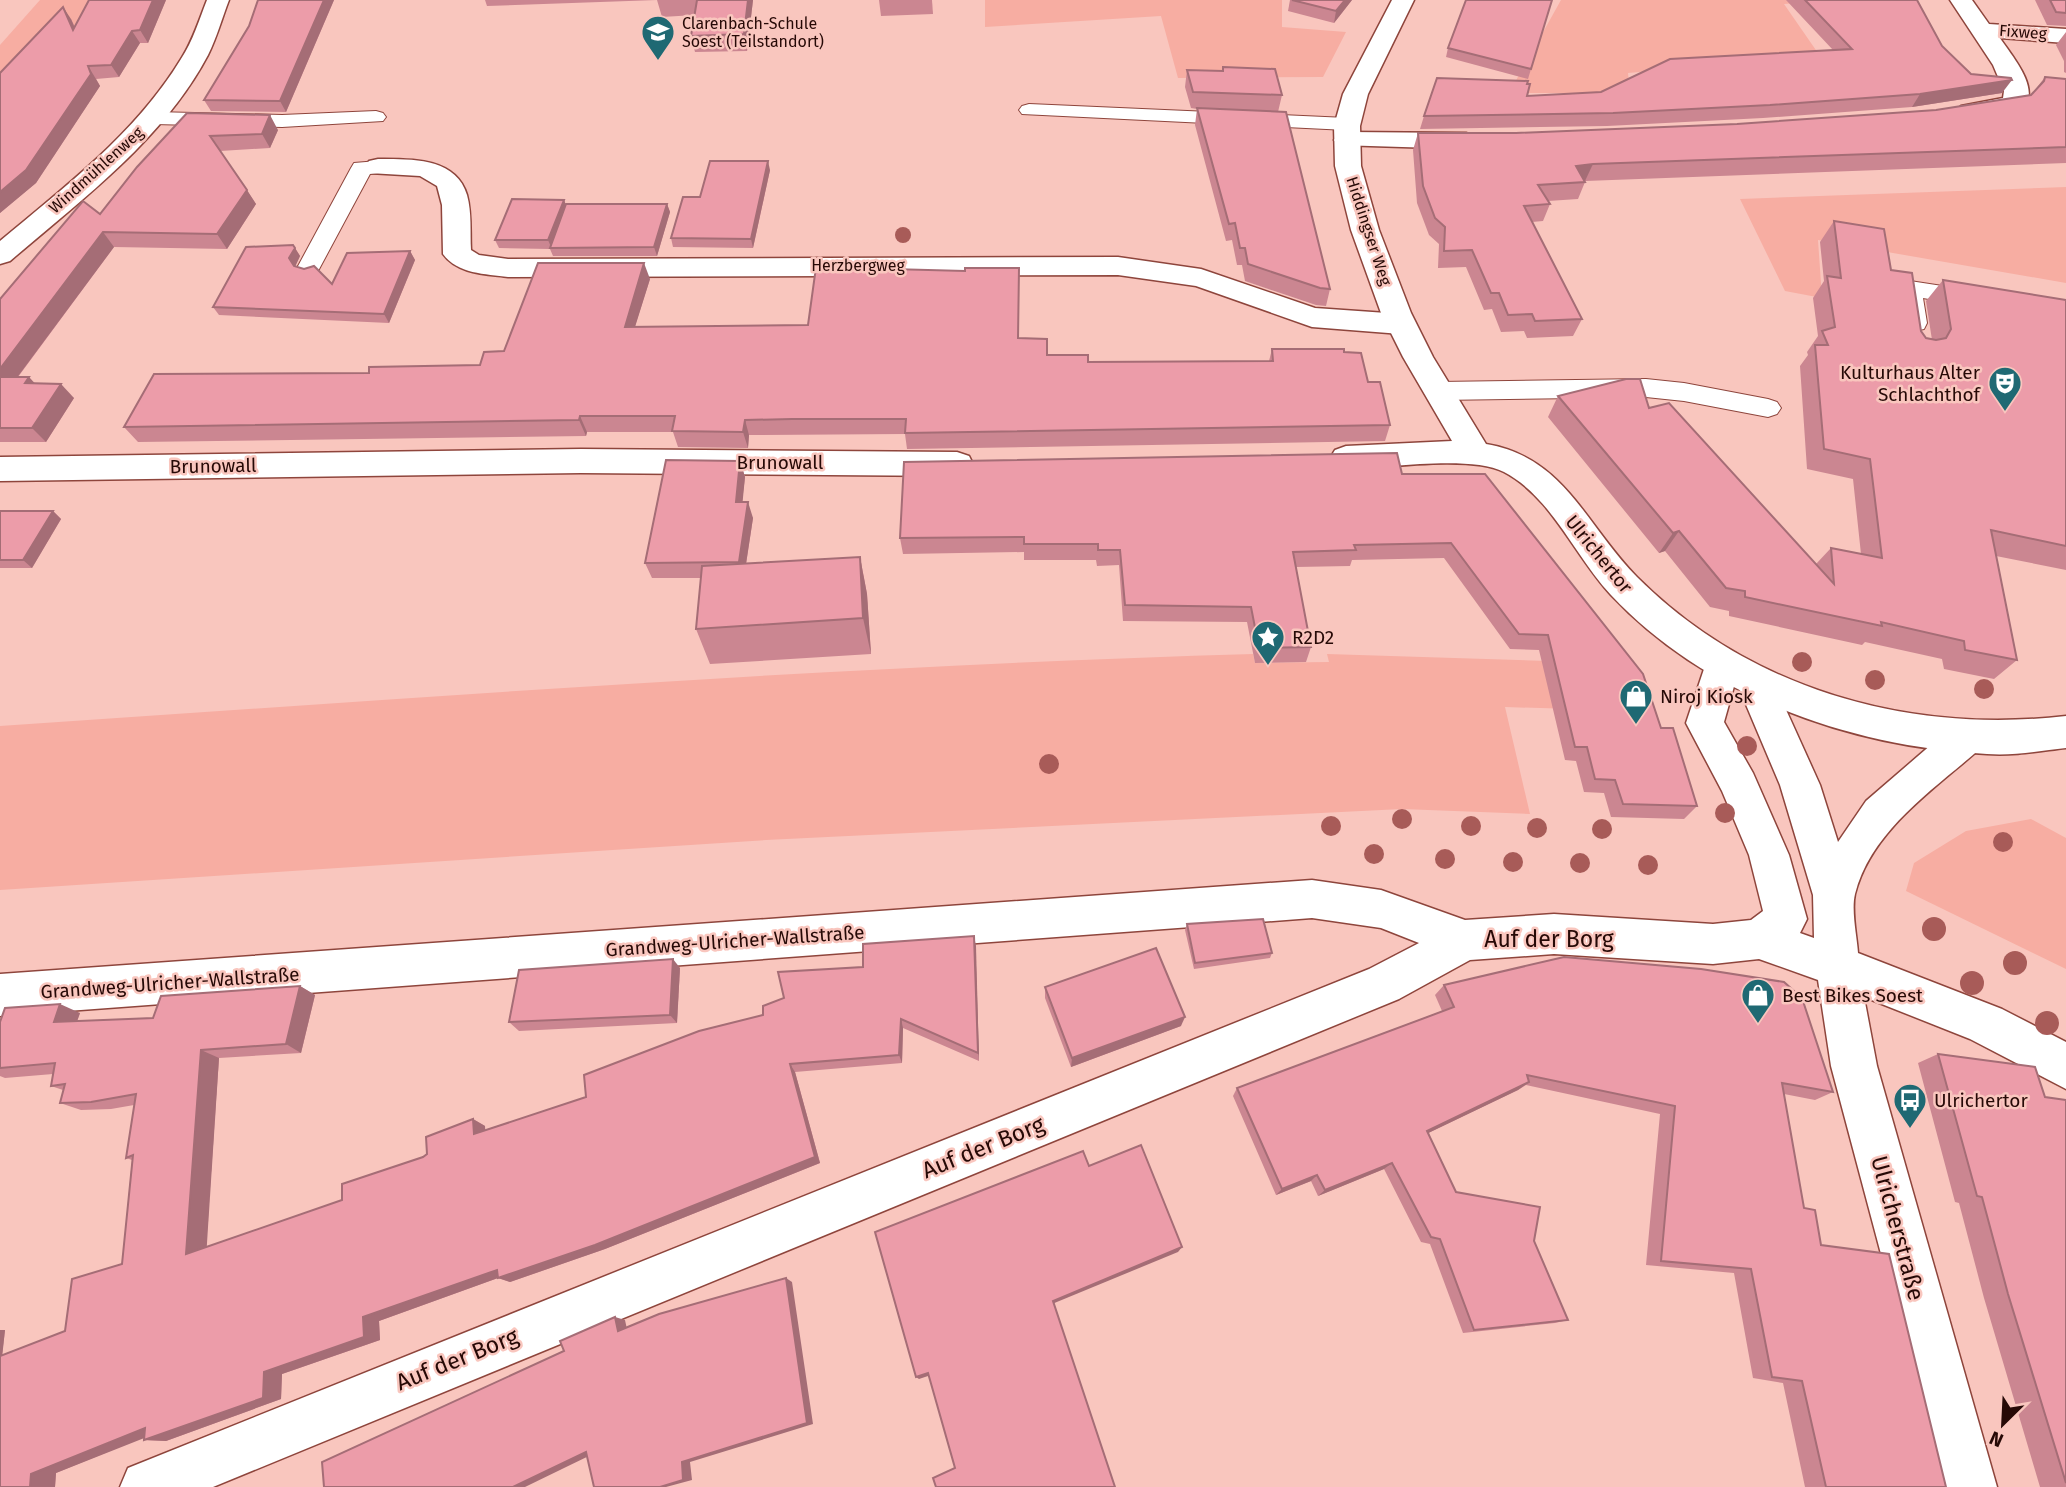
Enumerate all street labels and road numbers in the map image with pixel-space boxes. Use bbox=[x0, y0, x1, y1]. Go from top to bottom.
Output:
street label: Fixweg bbox=[1998, 21, 2048, 43]
street label: Windmühlenweg bbox=[45, 122, 148, 217]
street label: Hiddingser Weg bbox=[1342, 174, 1396, 288]
street label: Herzbergweg bbox=[811, 256, 905, 275]
street label: Brunowall bbox=[737, 451, 824, 474]
street label: Brunowall bbox=[169, 454, 257, 478]
street label: Ulrichertor bbox=[1561, 510, 1638, 598]
street label: Grandweg-Ulricher-Wallstraße bbox=[605, 920, 865, 962]
street label: Auf der Borg bbox=[1484, 925, 1614, 953]
street label: Grandweg-Ulricher-Wallstraße bbox=[40, 962, 300, 1004]
street label: Auf der Borg bbox=[918, 1110, 1048, 1184]
street label: Ulricherstraße bbox=[1865, 1153, 1931, 1303]
street label: Auf der Borg bbox=[392, 1322, 522, 1396]

